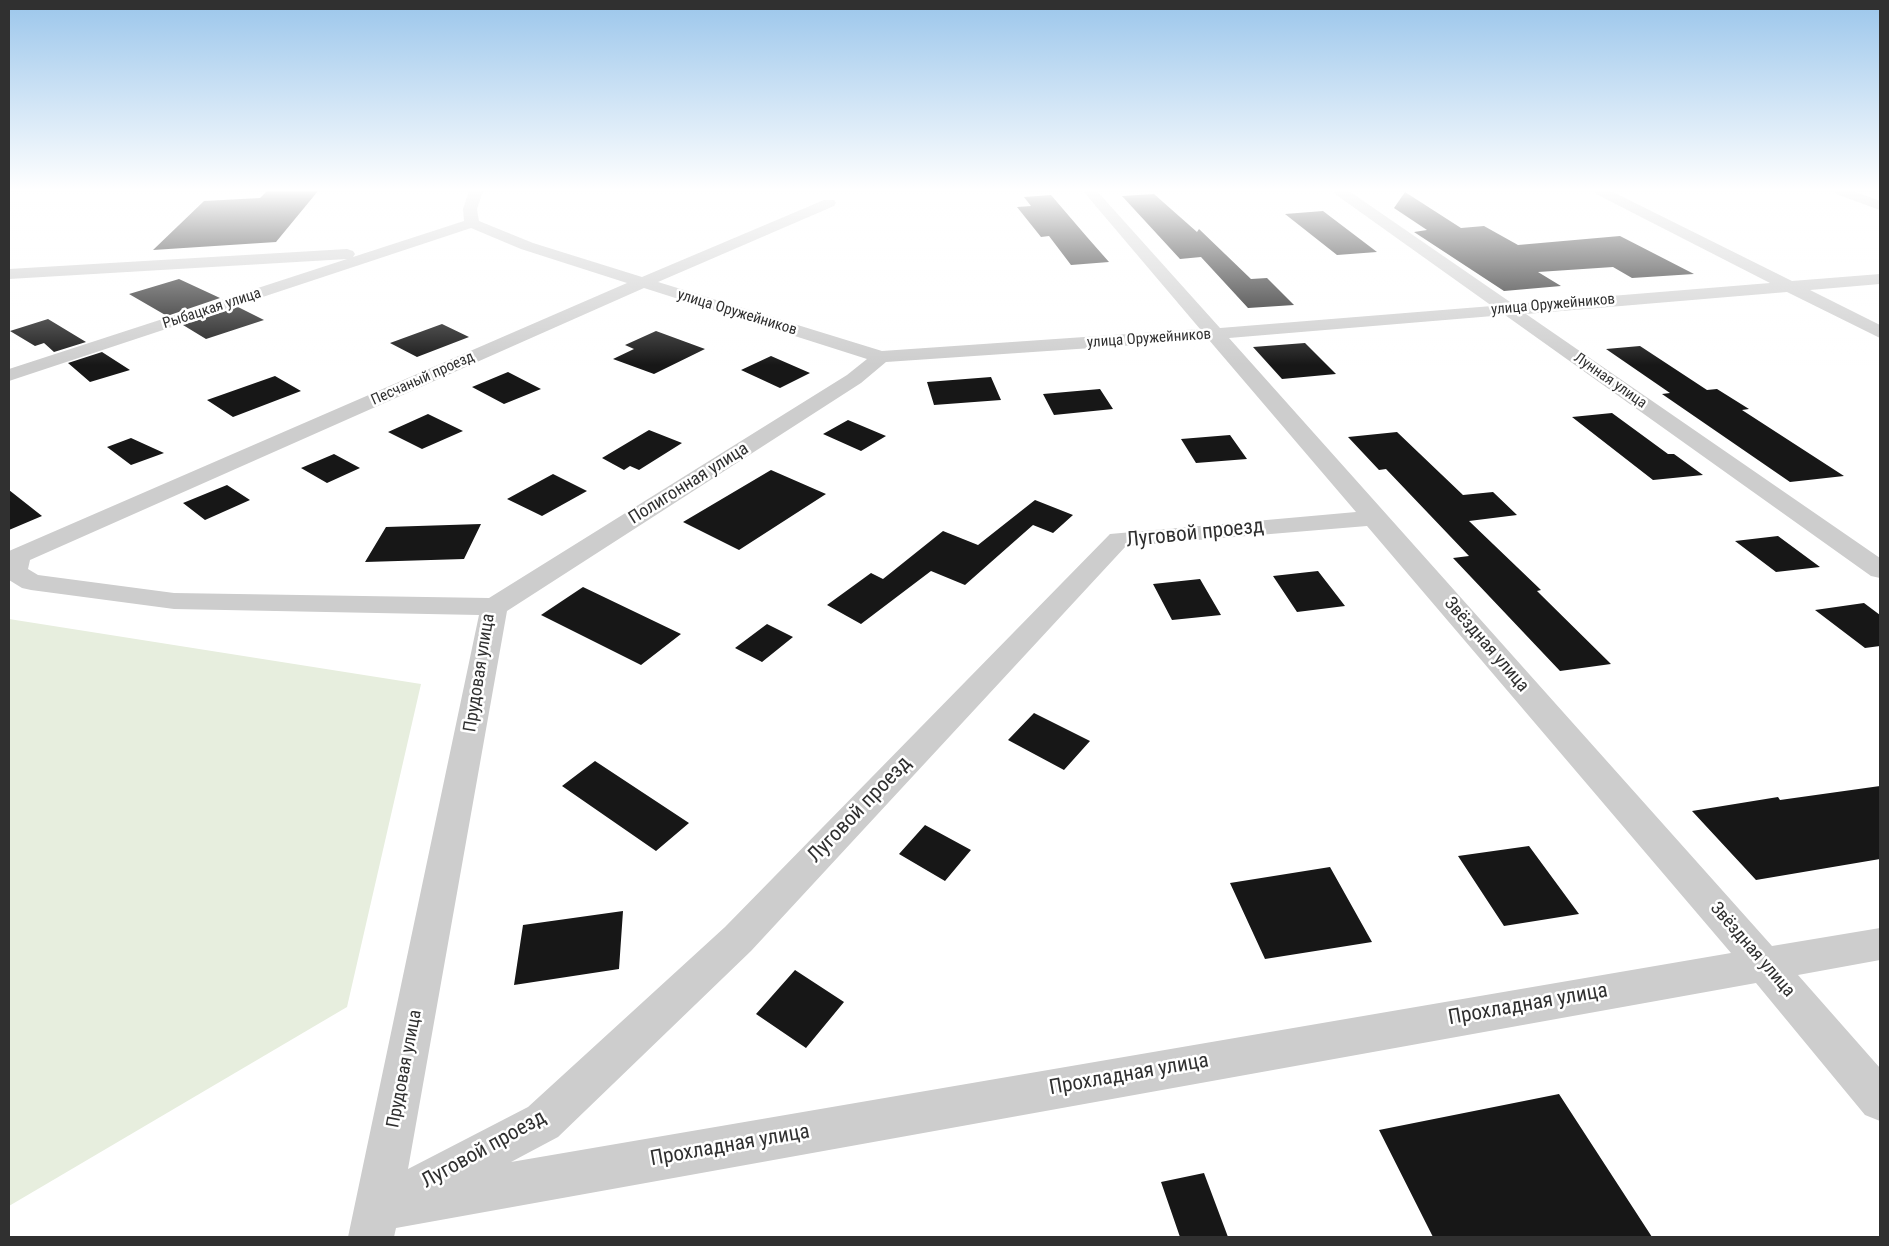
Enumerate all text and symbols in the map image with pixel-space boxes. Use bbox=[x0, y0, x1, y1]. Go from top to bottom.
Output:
street label: Рыбацкая улица bbox=[161, 285, 263, 333]
street label: улица Оружейников bbox=[675, 286, 799, 340]
street label: улица Оружейников bbox=[1490, 291, 1616, 319]
street label: улица Оружейников bbox=[1086, 326, 1212, 352]
street label: Песчаный проезд bbox=[369, 348, 477, 410]
street label: Лунная улица bbox=[1570, 349, 1650, 413]
street label: Полигонная улица bbox=[625, 438, 753, 530]
street label: Луговой проезд bbox=[1125, 514, 1265, 554]
street label: Звёздная улица bbox=[1439, 593, 1533, 697]
street label: Прудовая улица bbox=[460, 612, 500, 734]
street label: Луговой проезд bbox=[803, 751, 917, 869]
street label: Звёздная улица bbox=[1705, 898, 1799, 1002]
street label: Прохладная улица bbox=[1446, 979, 1610, 1031]
street label: Прудовая улица bbox=[383, 1008, 427, 1130]
street label: Прохладная улица bbox=[1047, 1049, 1211, 1101]
street label: Луговой проезд bbox=[417, 1105, 551, 1195]
street label: Прохладная улица bbox=[648, 1120, 812, 1172]

